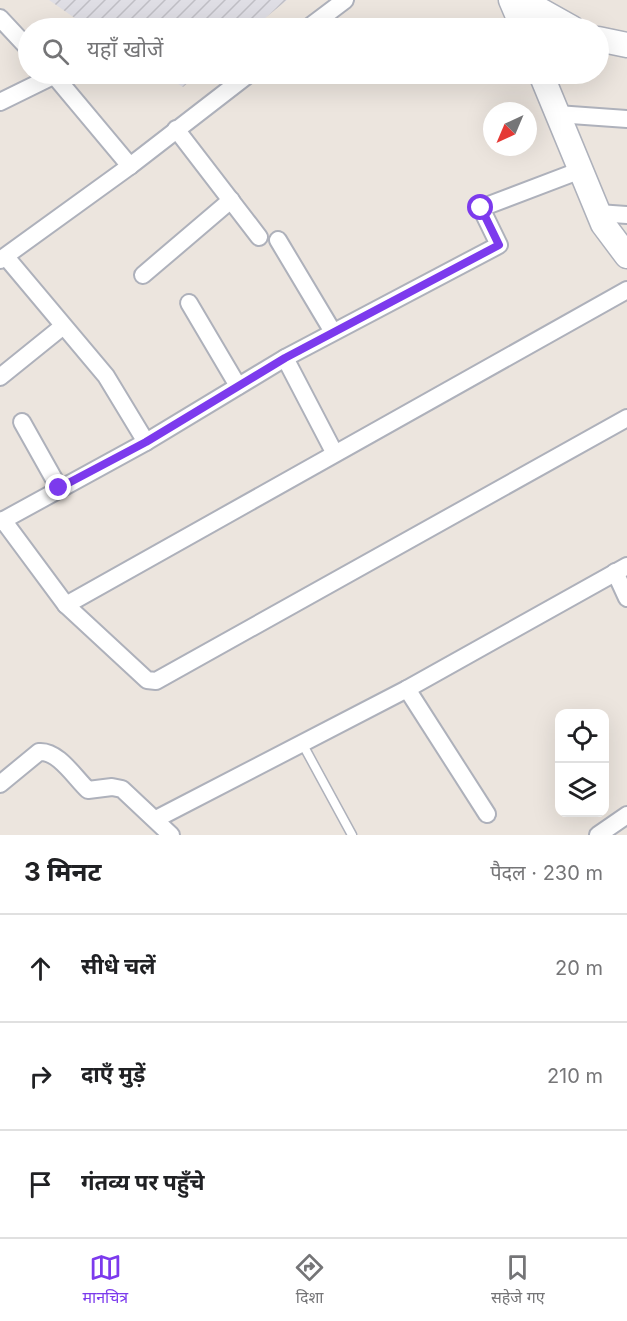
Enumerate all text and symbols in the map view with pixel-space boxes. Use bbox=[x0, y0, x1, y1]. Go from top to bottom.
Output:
search box bbox=[18, 18, 609, 84]
icon: search bbox=[39, 35, 72, 68]
text: यहाँ खोजें bbox=[87, 36, 163, 62]
north arrow bbox=[483, 102, 537, 156]
route start bbox=[467, 194, 493, 220]
route end bbox=[45, 474, 71, 500]
map controls bbox=[555, 709, 609, 817]
button: locate bbox=[555, 709, 609, 763]
button: layers bbox=[555, 763, 609, 817]
text: 3 मिनट bbox=[24, 856, 102, 887]
text: पैदल · 230 m bbox=[490, 861, 603, 885]
icon: ahead bbox=[24, 952, 57, 985]
text: सीधे चलें bbox=[81, 953, 156, 979]
text: 20 m bbox=[555, 956, 603, 980]
icon: right bbox=[24, 1060, 57, 1093]
text: दाएँ मुड़ें bbox=[81, 1061, 145, 1087]
text: 210 m bbox=[547, 1064, 603, 1088]
icon: arrive bbox=[24, 1168, 57, 1201]
text: गंतव्य पर पहुँचे bbox=[81, 1169, 205, 1195]
tab: मानचित्र bbox=[82, 1251, 128, 1310]
tab: दिशा bbox=[293, 1251, 326, 1310]
tab: सहेजे गए bbox=[491, 1251, 545, 1310]

